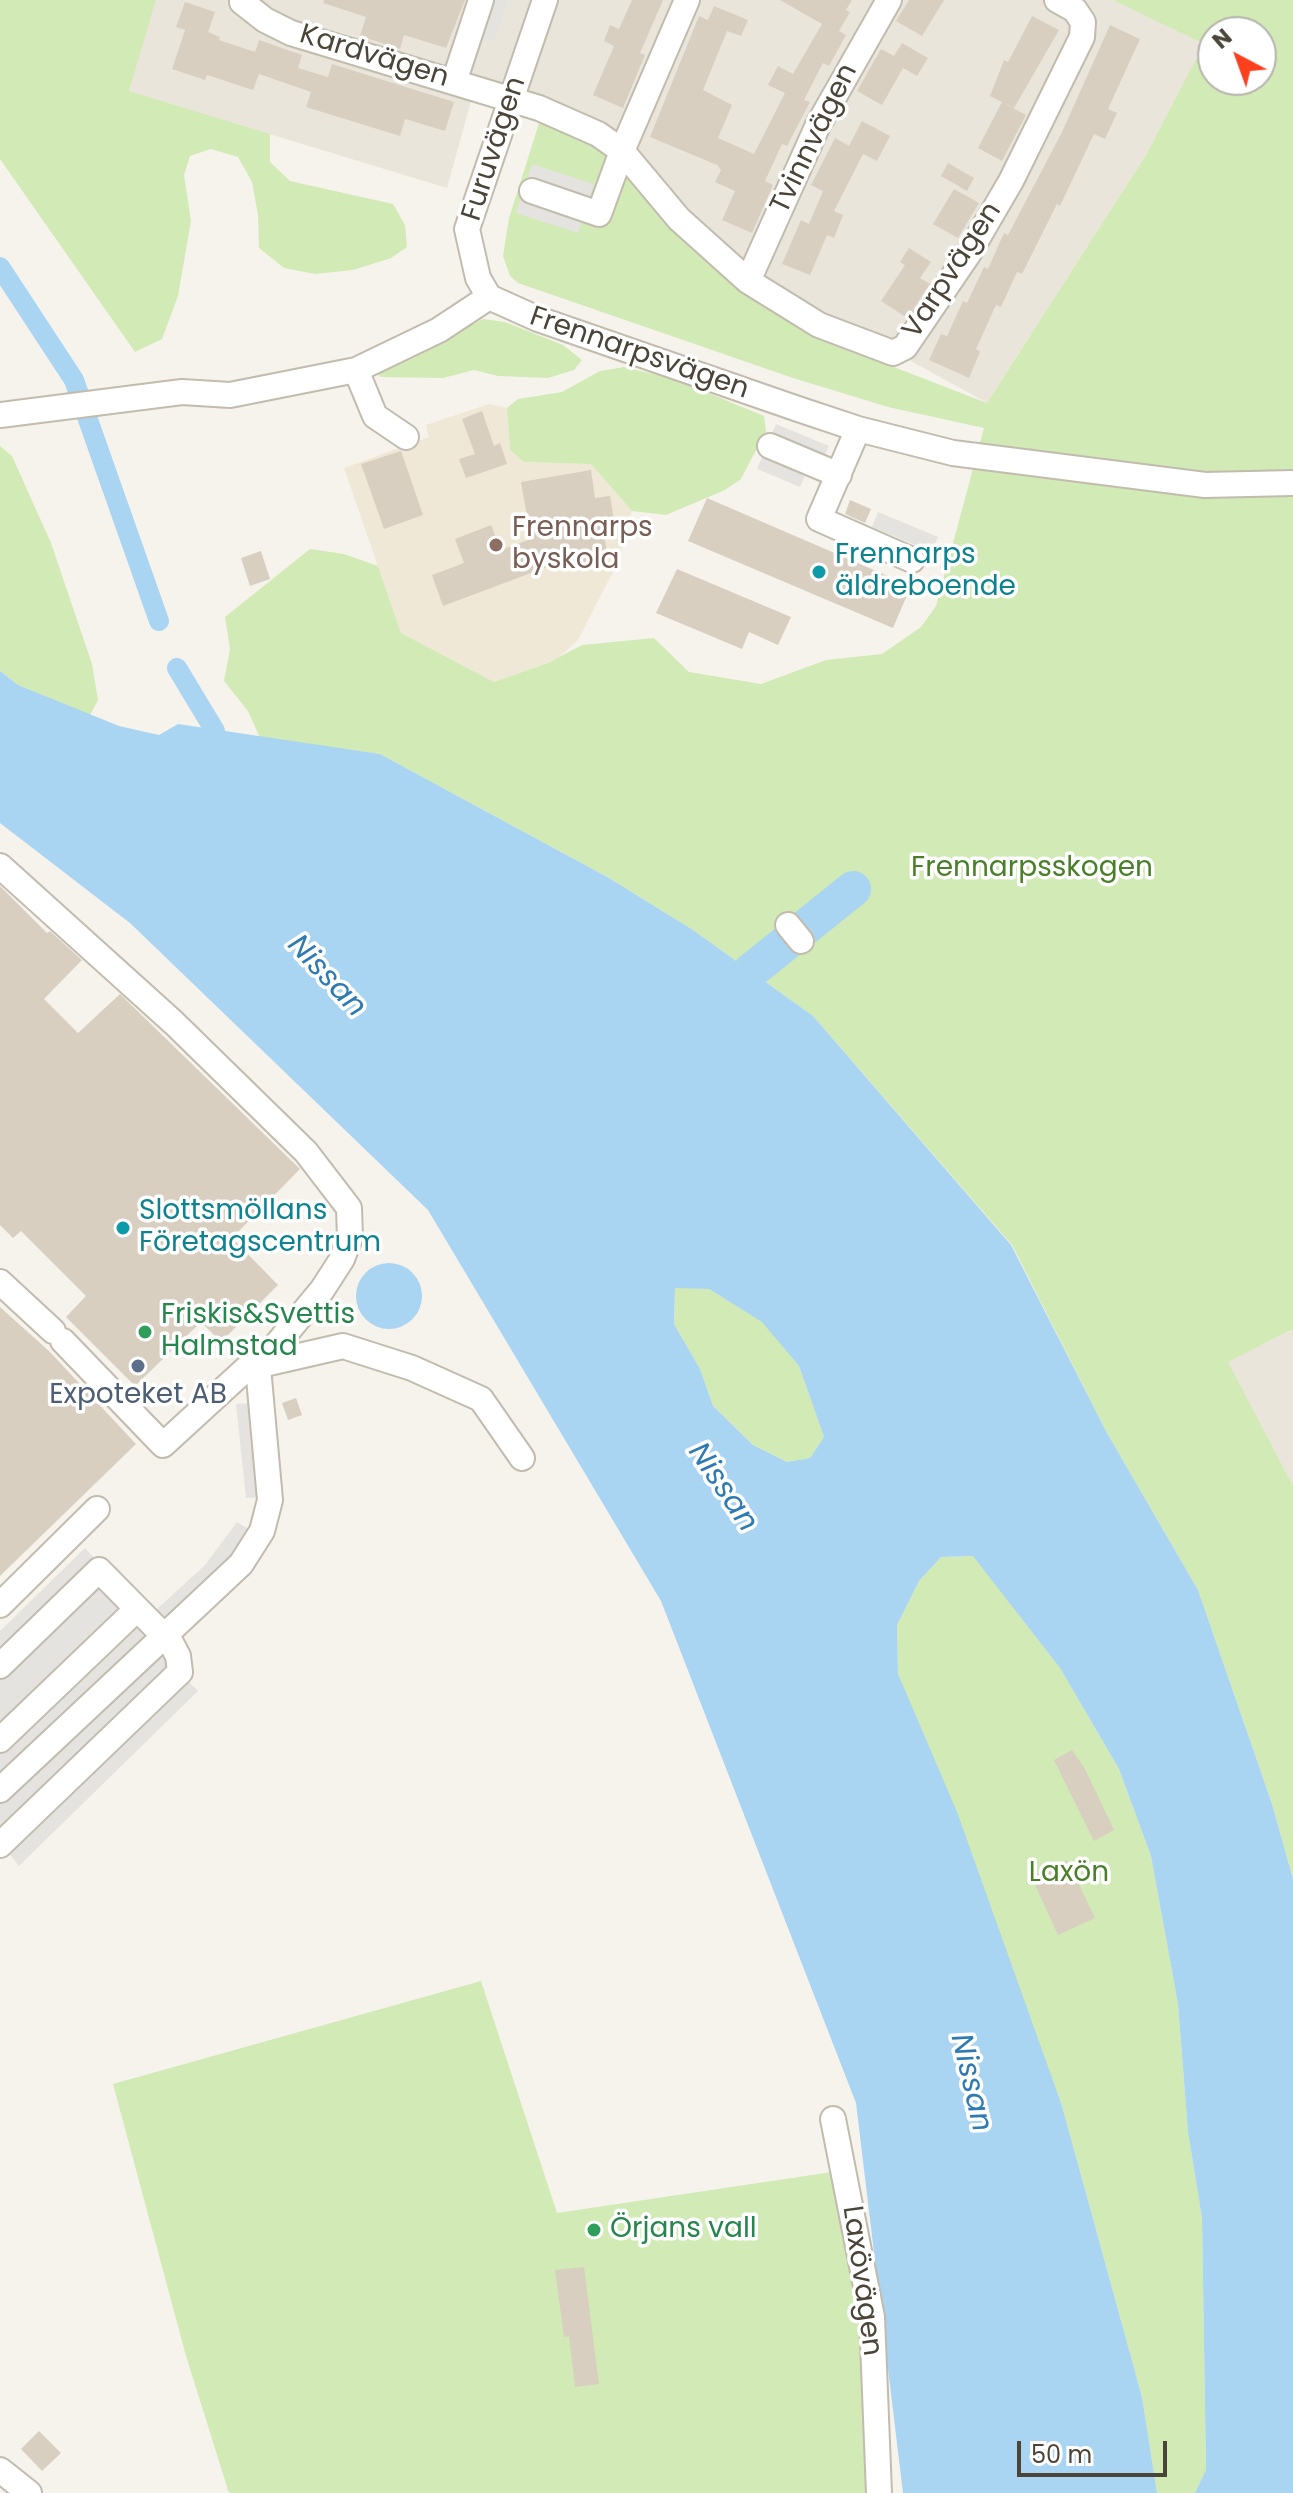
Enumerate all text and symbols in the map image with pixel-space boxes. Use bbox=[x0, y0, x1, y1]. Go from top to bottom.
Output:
north arrow bbox=[1197, 16, 1277, 96]
street label: Kardvägen bbox=[295, 18, 453, 96]
text: N bbox=[1206, 22, 1239, 56]
street label: Tvinnvägen bbox=[764, 59, 866, 219]
street label: Furuvägen bbox=[456, 73, 534, 225]
street label: Varpvägen bbox=[896, 196, 1010, 346]
street label: Frennarpsvägen bbox=[525, 301, 753, 407]
place label: Frennarps byskola bbox=[512, 512, 653, 578]
marker: Frennarps byskola bbox=[487, 536, 505, 554]
place label: Frennarps äldreboende bbox=[835, 539, 1016, 605]
marker: Frennarps äldreboende bbox=[810, 563, 828, 581]
park label: Frennarpsskogen bbox=[911, 852, 1153, 886]
water label: Nissan bbox=[279, 928, 373, 1026]
place label: Slottsmöllans Företagscentrum bbox=[139, 1195, 381, 1261]
marker: Slottsmöllans Företagscentrum bbox=[114, 1219, 132, 1237]
place label: Friskis&Svettis Halmstad bbox=[161, 1299, 355, 1365]
marker: Friskis&Svettis Halmstad bbox=[136, 1323, 154, 1341]
marker: Expoteket AB bbox=[129, 1357, 147, 1375]
place label: Expoteket AB bbox=[49, 1379, 227, 1413]
water label: Nissan bbox=[679, 1437, 765, 1539]
park label: Laxön bbox=[1029, 1857, 1109, 1891]
water label: Nissan bbox=[941, 2031, 999, 2135]
street label: Laxövägen bbox=[834, 2204, 888, 2358]
place label: Örjans vall bbox=[610, 2213, 757, 2247]
marker: Örjans vall bbox=[585, 2221, 603, 2239]
scale bar bbox=[1021, 2425, 1171, 2475]
text: 50 m bbox=[1031, 2438, 1092, 2471]

